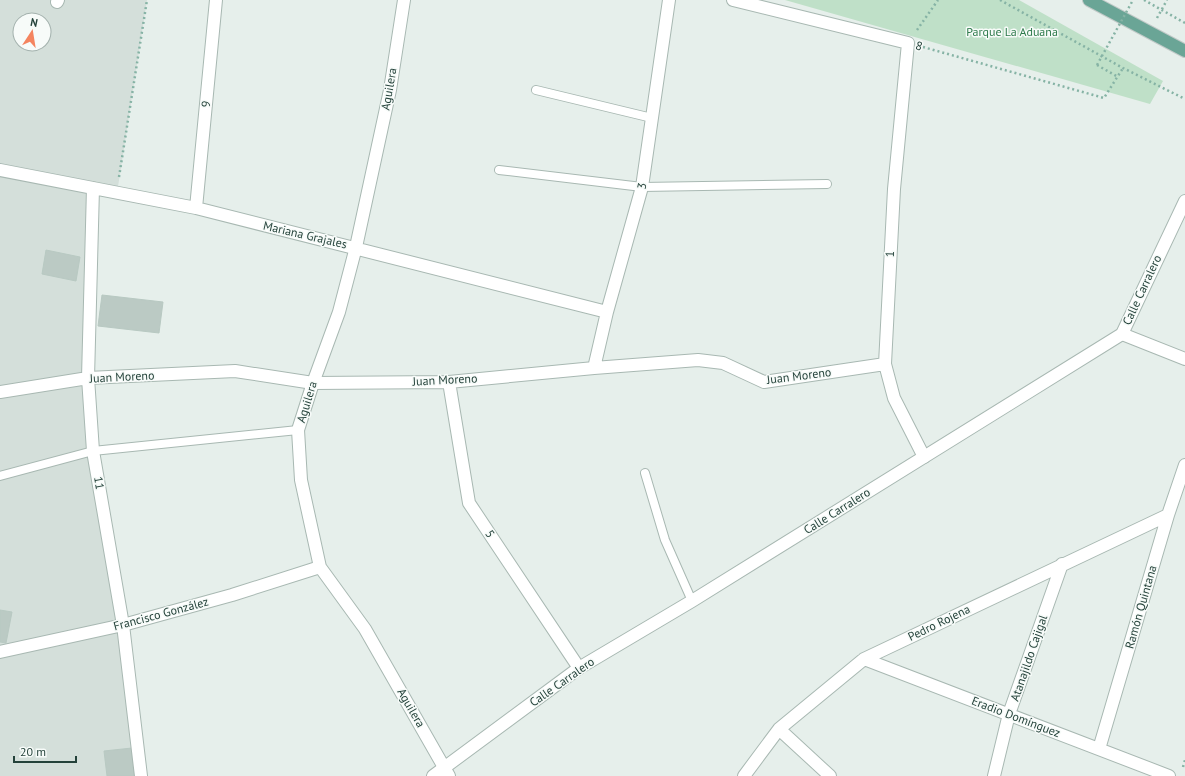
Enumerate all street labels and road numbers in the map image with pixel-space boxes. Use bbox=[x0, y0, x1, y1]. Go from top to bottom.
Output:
street label: 8 bbox=[914, 37, 924, 54]
street label: Aguilera bbox=[377, 67, 400, 111]
street label: 9 bbox=[198, 100, 213, 108]
street label: 3 bbox=[633, 181, 650, 191]
street label: Mariana Grajales bbox=[262, 218, 349, 251]
street label: 1 bbox=[882, 250, 897, 258]
street label: Calle Carralero bbox=[1119, 252, 1164, 327]
street label: Juan Moreno bbox=[765, 364, 832, 387]
street label: Juan Moreno bbox=[88, 367, 155, 386]
street label: Juan Moreno bbox=[411, 370, 478, 389]
street label: Aguilera bbox=[293, 379, 320, 424]
street label: 11 bbox=[91, 475, 108, 491]
street label: Calle Carralero bbox=[801, 484, 873, 537]
street label: 5 bbox=[482, 527, 498, 541]
street label: Ramón Quintana bbox=[1121, 563, 1160, 650]
street label: Francisco González bbox=[112, 594, 210, 633]
street label: Pedro Rojena bbox=[905, 601, 972, 644]
street label: Atanajildo Cajigal bbox=[1007, 612, 1050, 703]
street label: Calle Carralero bbox=[526, 654, 597, 709]
street label: Aguilera bbox=[394, 686, 429, 730]
street label: Eradio Domínguez bbox=[970, 693, 1063, 740]

